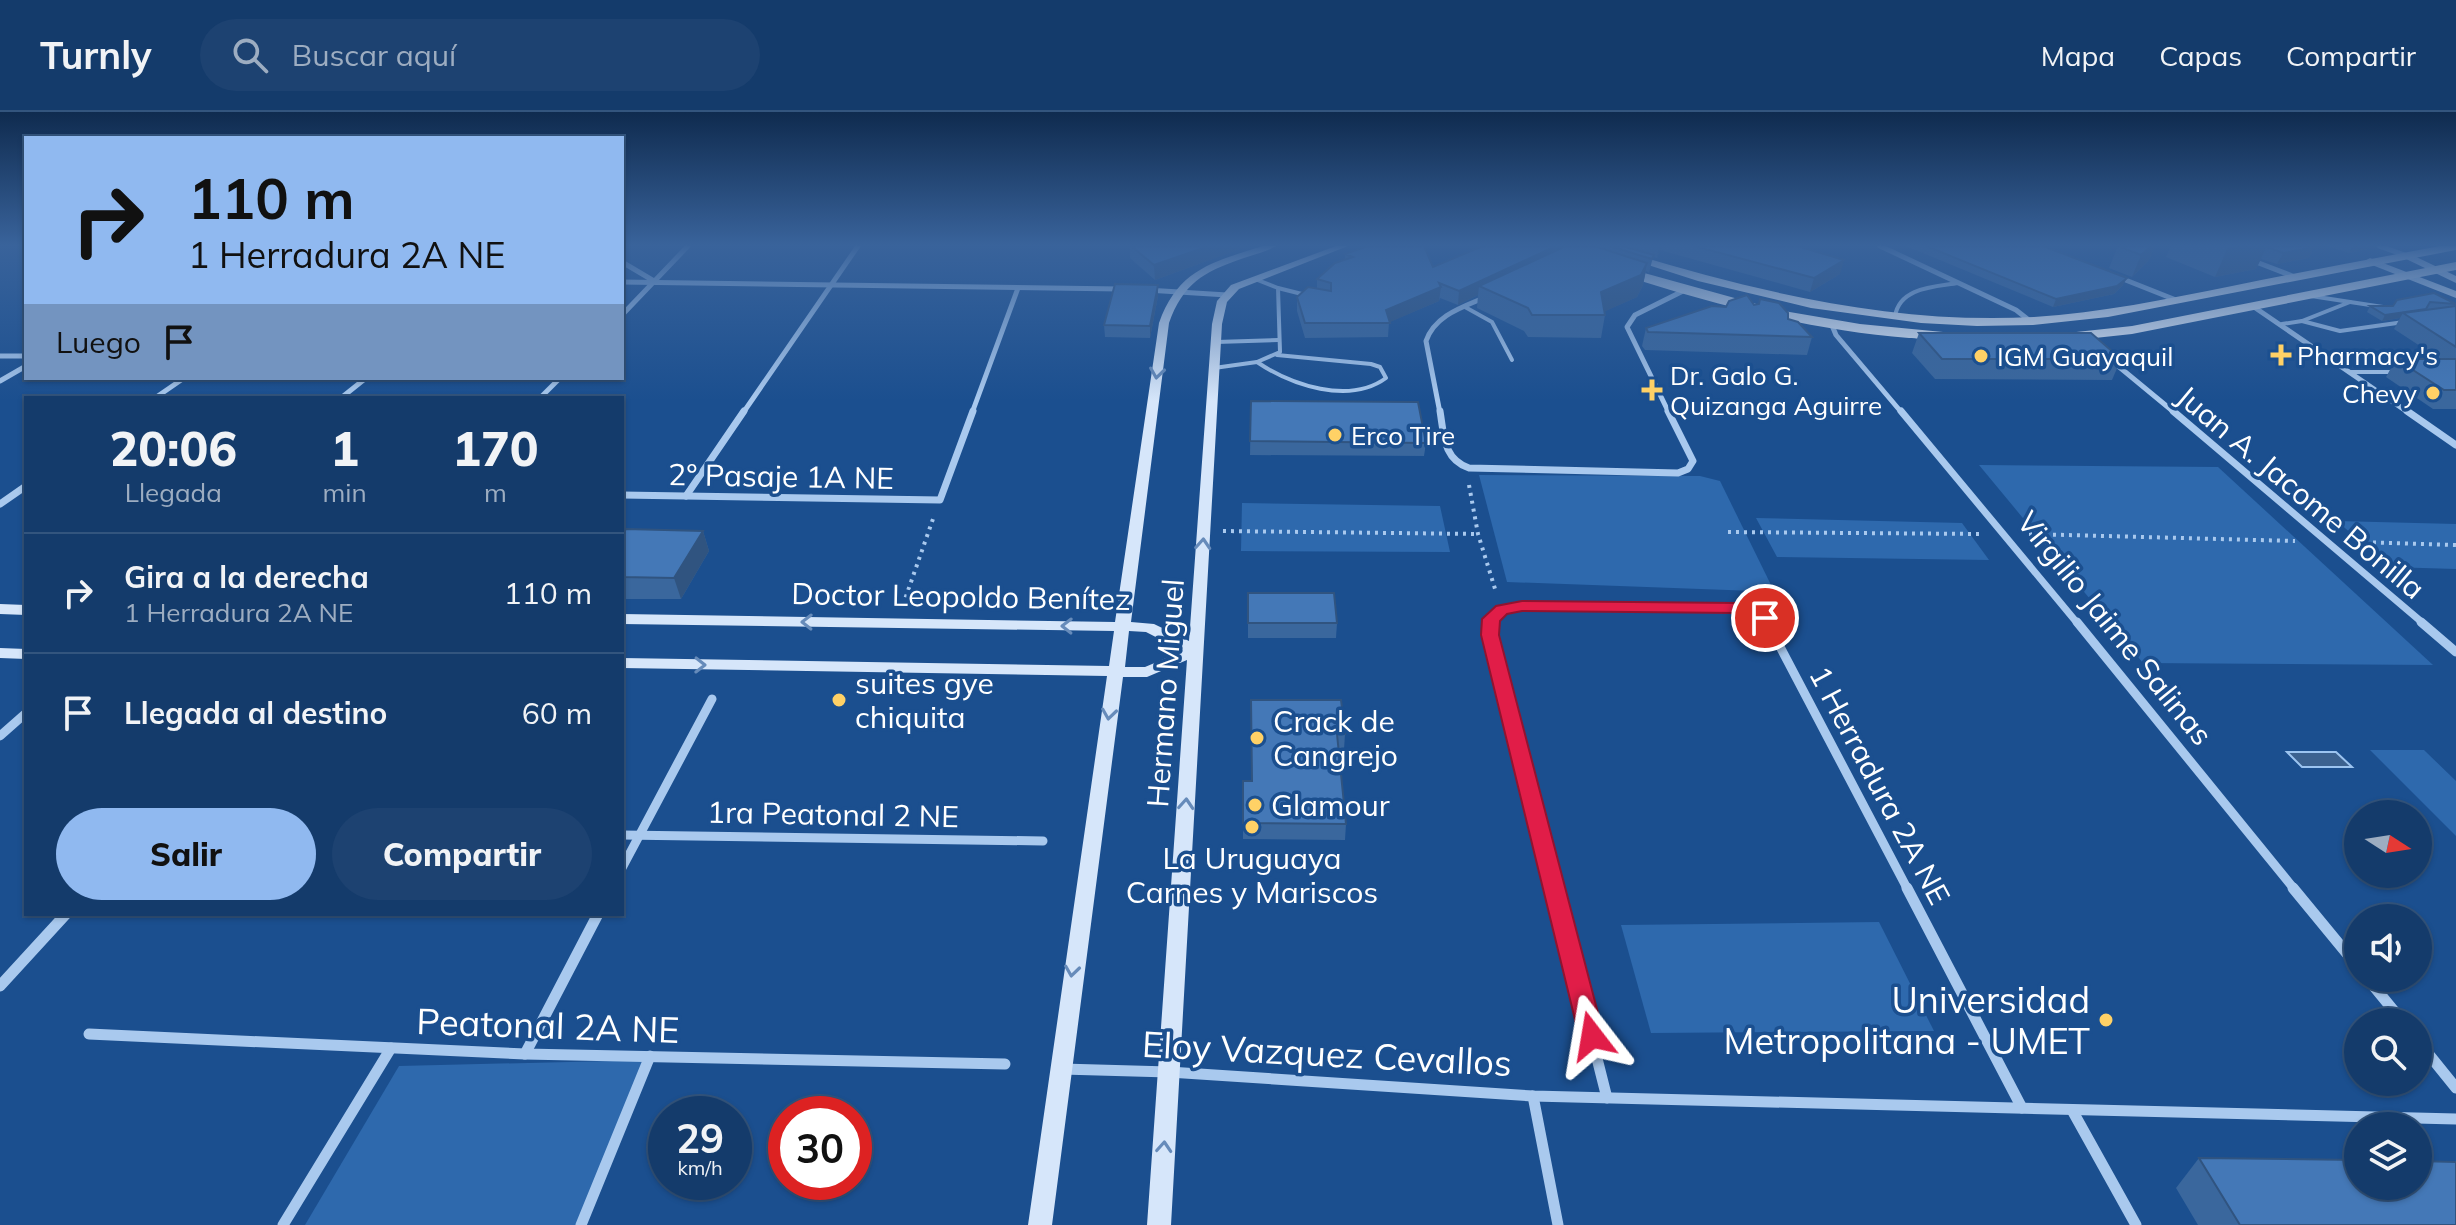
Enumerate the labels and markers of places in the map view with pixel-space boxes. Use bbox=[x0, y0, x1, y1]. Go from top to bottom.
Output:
place label: Pharmacy's bbox=[2297, 339, 2438, 372]
place label: IGM Guayaquil bbox=[1997, 340, 2173, 373]
marker: Pharmacy's bbox=[2272, 346, 2290, 364]
marker: IGM Guayaquil bbox=[1972, 347, 1990, 365]
place label: Dr. Galo G. Quizanga Aguirre bbox=[1670, 359, 1882, 422]
place label: Chevy bbox=[2342, 377, 2417, 410]
marker: Dr. Galo G. Quizanga Aguirre bbox=[1641, 379, 1663, 401]
marker: Chevy bbox=[2424, 384, 2442, 402]
place label: Erco Tire bbox=[1351, 419, 1455, 452]
marker: Erco Tire bbox=[1326, 426, 1344, 444]
pin bbox=[1731, 584, 1799, 652]
place label: suites gye chiquita bbox=[855, 664, 994, 736]
marker: suites gye chiquita bbox=[830, 691, 848, 709]
place label: Crack de Cangrejo bbox=[1273, 702, 1398, 774]
marker: Crack de Cangrejo bbox=[1248, 729, 1266, 747]
place label: Glamour bbox=[1271, 786, 1390, 824]
marker: Glamour bbox=[1246, 796, 1264, 814]
marker: La Uruguaya Carnes y Mariscos bbox=[1243, 818, 1261, 836]
place label: La Uruguaya Carnes y Mariscos bbox=[1126, 839, 1378, 911]
place label: Universidad Metropolitana - UMET bbox=[1724, 977, 2090, 1063]
marker: Universidad Metropolitana - UMET bbox=[2097, 1011, 2115, 1029]

